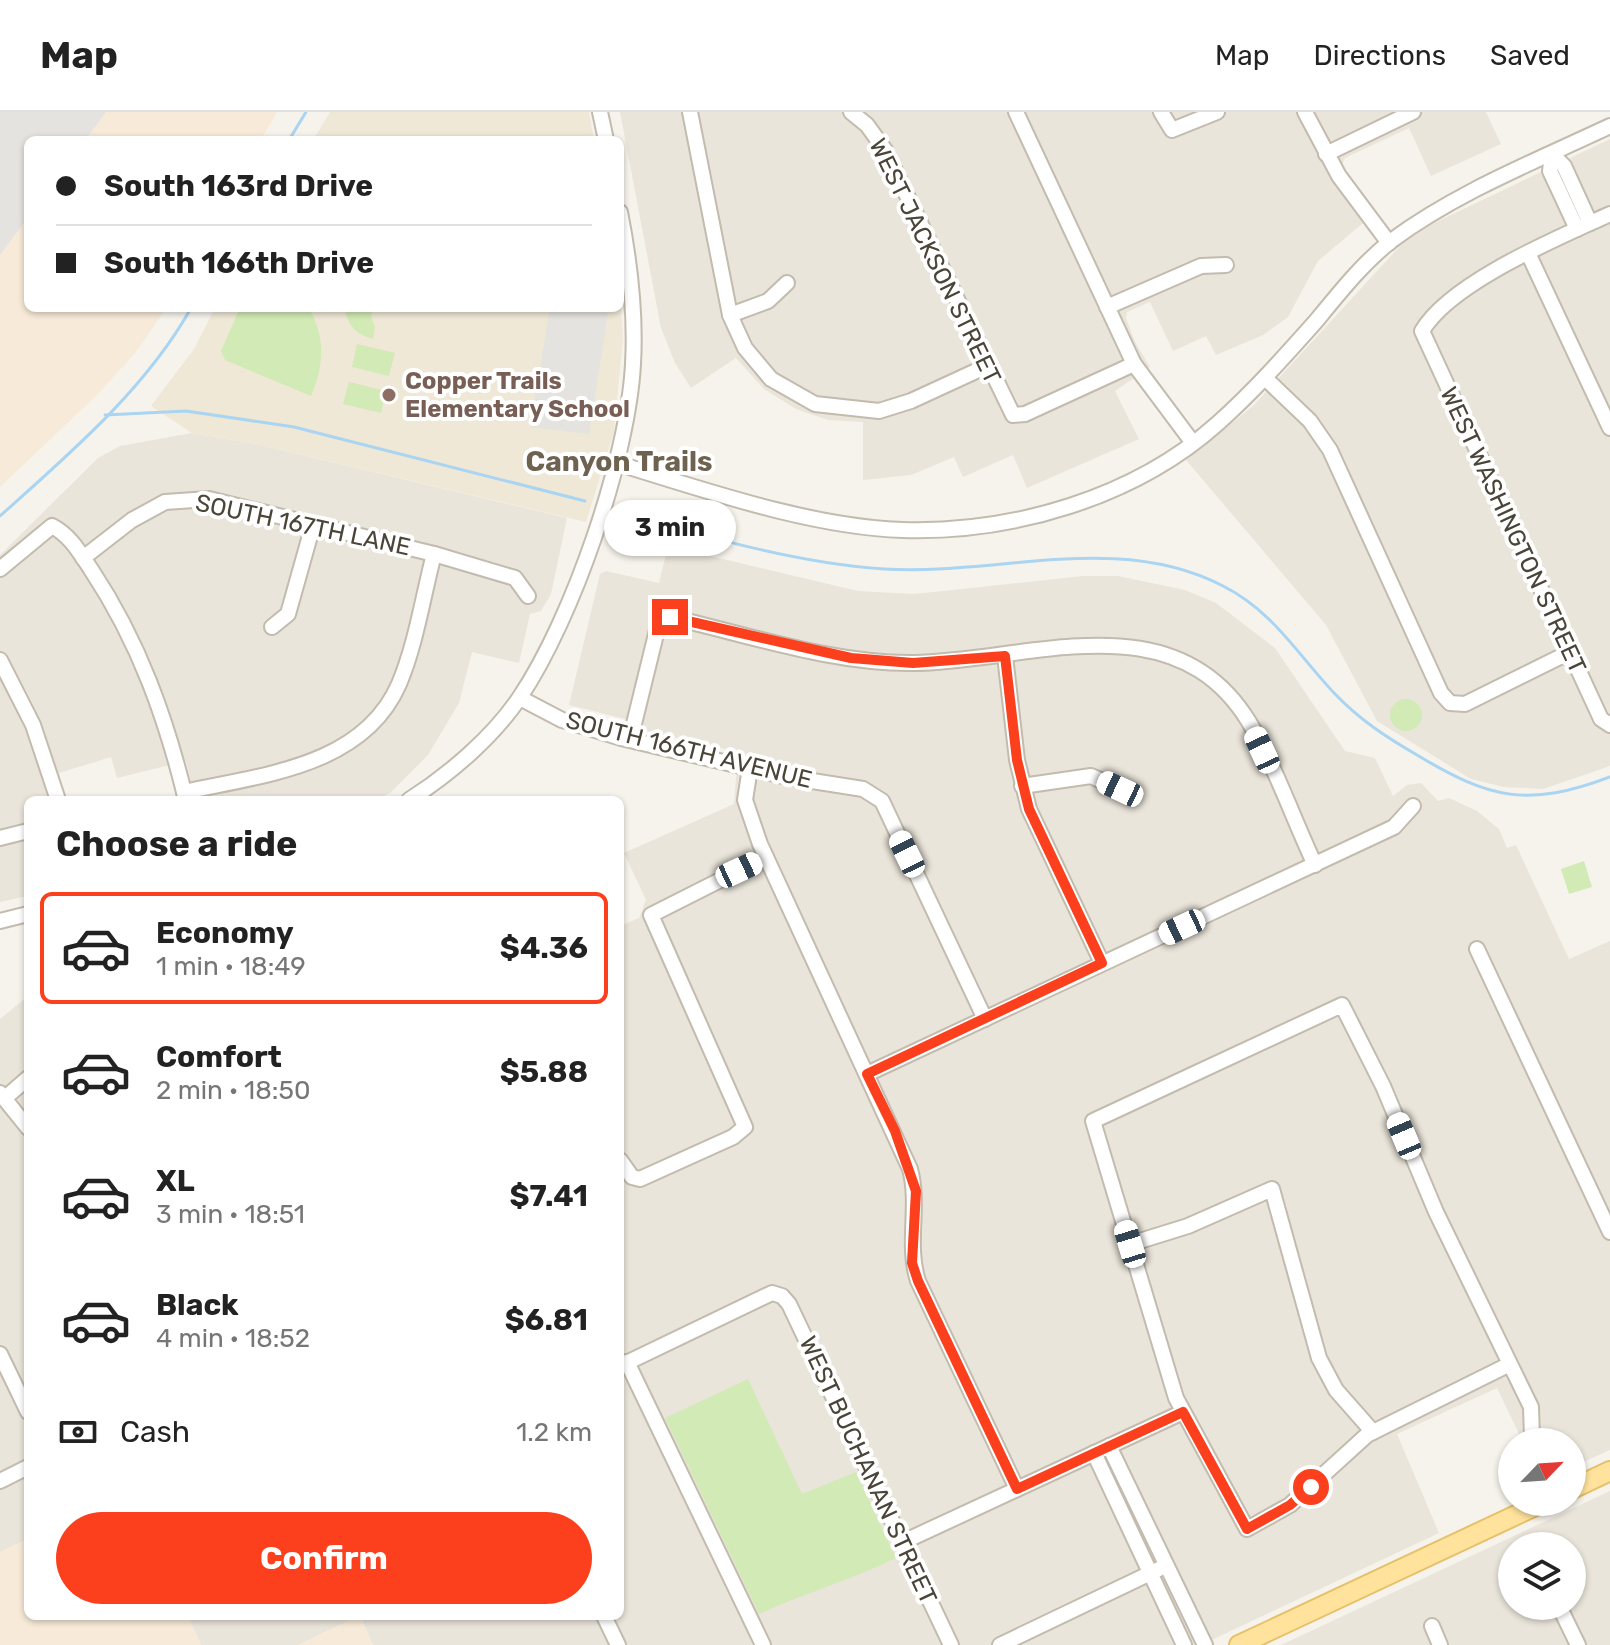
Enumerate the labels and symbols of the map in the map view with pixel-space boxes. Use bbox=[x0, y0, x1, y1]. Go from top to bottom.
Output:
street label: WEST JACKSON STREET bbox=[863, 134, 1007, 388]
place label: Copper Trails Elementary School bbox=[405, 367, 630, 423]
street label: WEST WASHINGTON STREET bbox=[1434, 382, 1592, 678]
marker: Copper Trails Elementary School bbox=[380, 386, 398, 404]
district label: Canyon Trails bbox=[526, 445, 712, 478]
street label: SOUTH 167TH LANE bbox=[193, 489, 413, 561]
callout: 3 min bbox=[604, 501, 736, 557]
route end bbox=[652, 599, 688, 635]
street label: SOUTH 166TH AVENUE bbox=[563, 706, 815, 794]
car bbox=[1241, 723, 1283, 777]
car bbox=[1093, 768, 1147, 810]
car bbox=[886, 827, 928, 881]
car bbox=[712, 849, 766, 891]
car bbox=[1155, 906, 1209, 948]
car bbox=[1384, 1109, 1424, 1163]
car bbox=[1112, 1218, 1148, 1270]
street label: WEST BUCHANAN STREET bbox=[794, 1332, 943, 1609]
north arrow bbox=[1498, 1428, 1586, 1516]
route start bbox=[1293, 1469, 1329, 1505]

